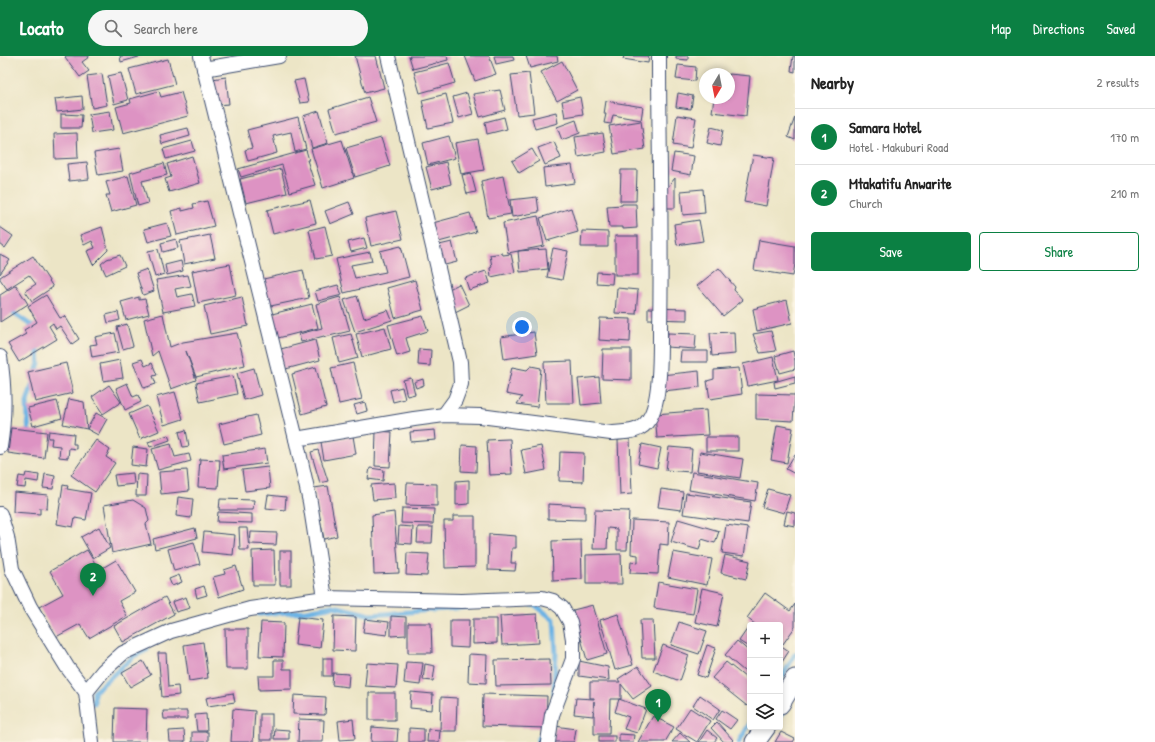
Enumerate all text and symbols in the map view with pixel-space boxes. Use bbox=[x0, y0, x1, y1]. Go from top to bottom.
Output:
search box bbox=[88, 10, 368, 46]
text: Locato bbox=[20, 15, 64, 41]
icon: search bbox=[102, 17, 124, 39]
text: Search here bbox=[134, 18, 198, 39]
text: Map bbox=[991, 19, 1011, 38]
text: Directions bbox=[1033, 19, 1084, 38]
text: Saved bbox=[1106, 19, 1135, 38]
north arrow bbox=[699, 68, 735, 104]
text: Nearby bbox=[811, 71, 854, 94]
text: 2 results bbox=[1097, 73, 1139, 91]
text: Samara Hotel bbox=[849, 117, 921, 138]
text: 1 bbox=[822, 128, 826, 146]
text: 170 m bbox=[1110, 128, 1139, 146]
text: Hotel · Makuburi Road bbox=[849, 138, 948, 156]
text: Mtakatifu Anwarite bbox=[849, 173, 952, 194]
text: 2 bbox=[821, 184, 827, 202]
text: 210 m bbox=[1111, 184, 1139, 202]
text: Church bbox=[849, 194, 882, 212]
button: Save bbox=[811, 232, 971, 271]
button: Share bbox=[979, 232, 1139, 271]
your location bbox=[512, 317, 532, 337]
pin: 2 bbox=[80, 563, 106, 596]
map controls bbox=[747, 622, 783, 730]
button: + bbox=[747, 622, 783, 658]
button: − bbox=[747, 658, 783, 694]
pin: 1 bbox=[645, 689, 671, 722]
button: layers bbox=[747, 694, 783, 730]

